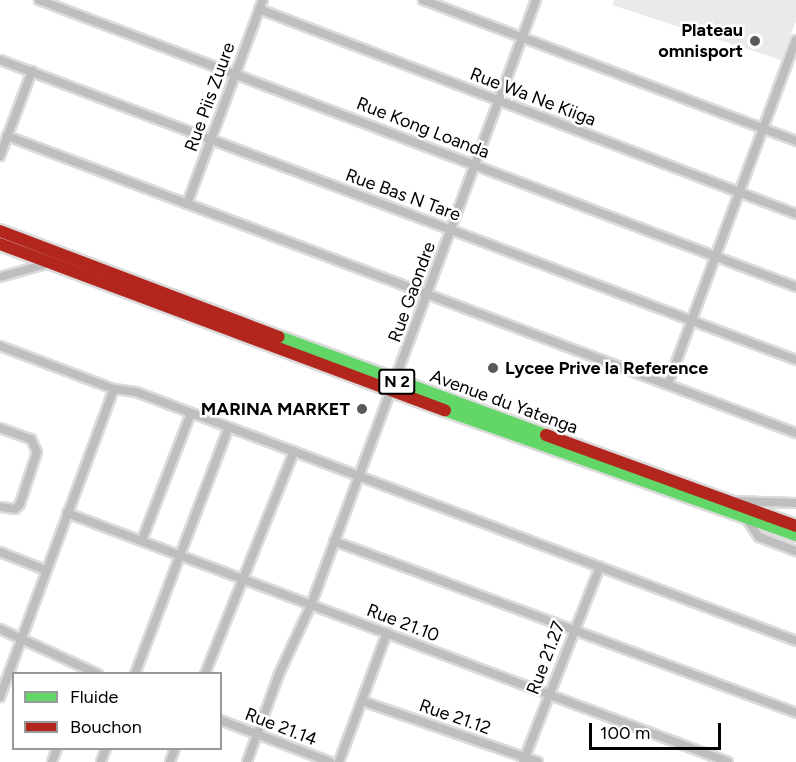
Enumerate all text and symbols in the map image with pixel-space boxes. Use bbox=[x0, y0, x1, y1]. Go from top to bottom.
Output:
place label: Plateau omnisport bbox=[658, 20, 743, 63]
marker: Plateau omnisport bbox=[748, 34, 762, 48]
street label: Rue Piis Zuure bbox=[180, 39, 240, 155]
street label: Rue Wa Ne Kiiga bbox=[467, 63, 599, 131]
street label: Rue Kong Loanda bbox=[353, 93, 493, 163]
street label: Rue Bas N Tare bbox=[343, 164, 463, 226]
street label: Rue Gaondre bbox=[384, 239, 440, 345]
place label: Lycee Prive la Reference bbox=[505, 357, 708, 379]
marker: Lycee Prive la Reference bbox=[486, 361, 500, 375]
street label: Avenue du Yatenga bbox=[427, 365, 581, 439]
road number: N 2 bbox=[378, 369, 416, 395]
place label: MARINA MARKET bbox=[201, 398, 350, 420]
marker: MARINA MARKET bbox=[355, 402, 369, 416]
street label: Rue 21.10 bbox=[364, 599, 442, 647]
street label: Rue 21.27 bbox=[522, 618, 570, 698]
legend bbox=[12, 672, 222, 750]
text: Fluide bbox=[70, 686, 118, 708]
street label: Rue 21.12 bbox=[416, 695, 494, 739]
street label: Rue 21.14 bbox=[242, 703, 320, 751]
scale bar bbox=[592, 711, 724, 749]
text: Bouchon bbox=[70, 716, 142, 738]
text: 100 m bbox=[600, 722, 650, 744]

